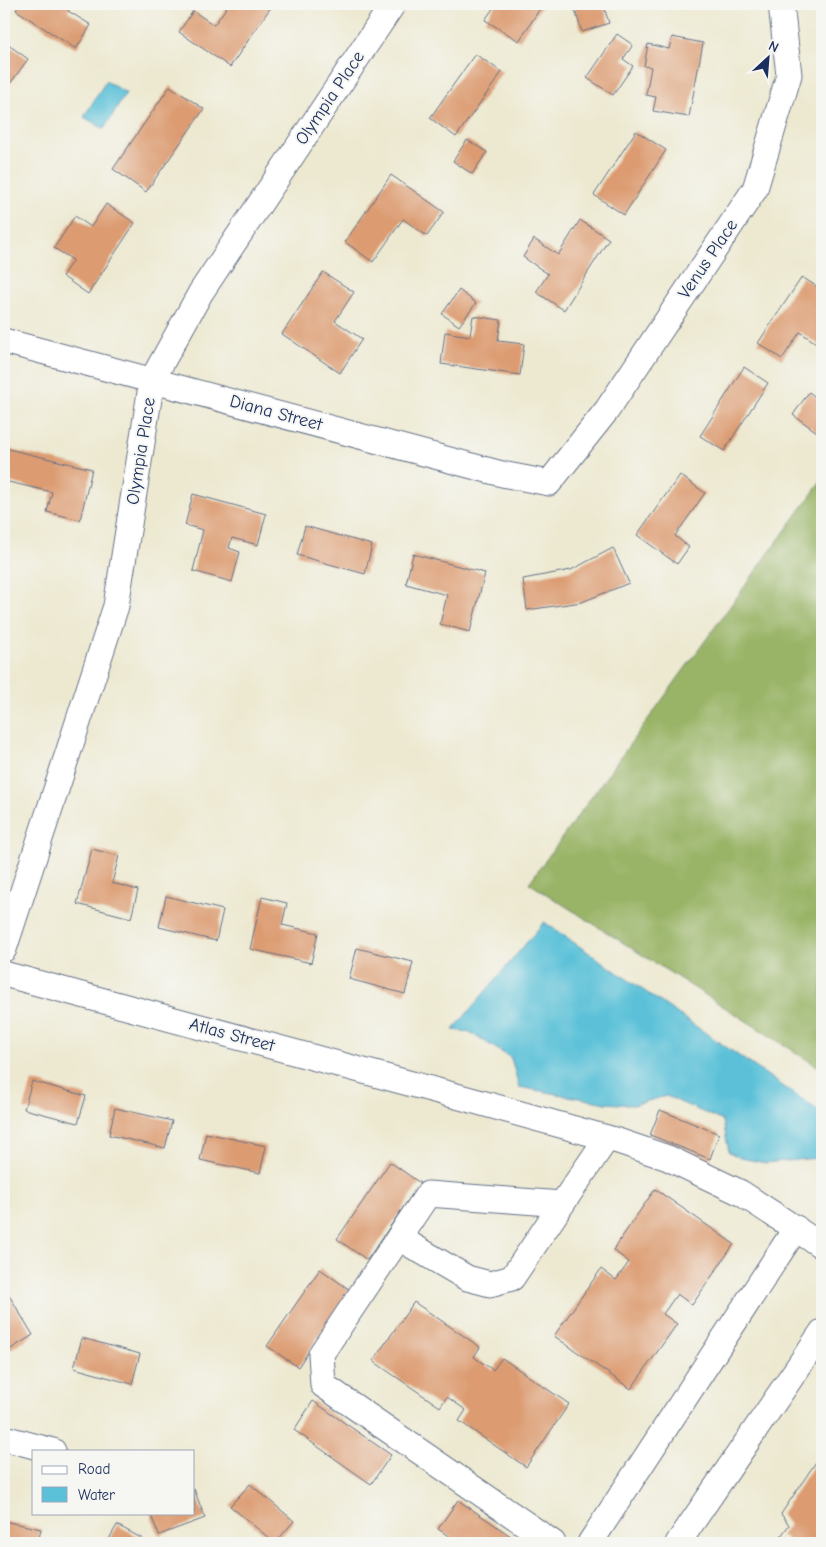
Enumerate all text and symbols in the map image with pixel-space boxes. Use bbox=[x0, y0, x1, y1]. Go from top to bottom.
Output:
north arrow bbox=[744, 32, 794, 82]
text: N bbox=[766, 37, 781, 56]
street label: Olympia Place bbox=[291, 47, 369, 149]
street label: Venus Place bbox=[674, 215, 742, 303]
street label: Diana Street bbox=[227, 391, 325, 436]
street label: Olympia Place bbox=[122, 396, 160, 506]
street label: Atlas Street bbox=[187, 1014, 278, 1057]
legend bbox=[32, 1450, 195, 1514]
text: Road bbox=[78, 1460, 110, 1478]
text: Water bbox=[78, 1486, 115, 1504]

